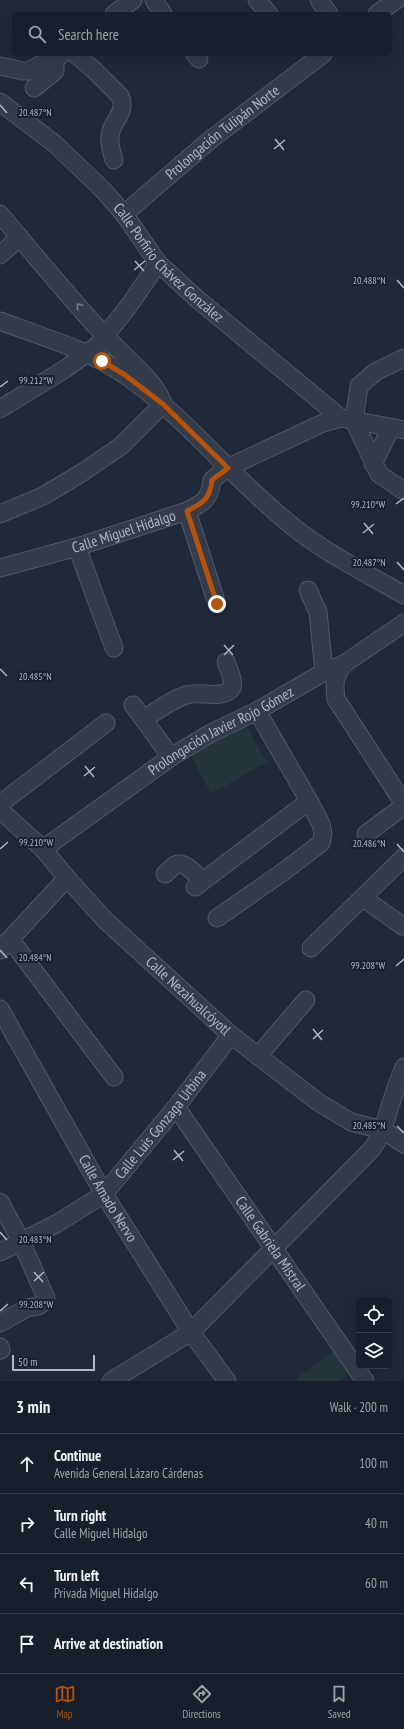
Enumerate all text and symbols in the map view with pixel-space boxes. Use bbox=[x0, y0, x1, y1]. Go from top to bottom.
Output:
search box bbox=[12, 12, 392, 56]
icon: search bbox=[26, 23, 48, 45]
text: Search here bbox=[58, 25, 119, 44]
street label: Prolongación Tulipán Norte bbox=[161, 81, 283, 183]
text: 20.487°N bbox=[18, 106, 52, 119]
street label: Calle Porfirio Chávez González bbox=[110, 199, 228, 326]
text: 20.488°N bbox=[352, 274, 386, 287]
one-way arrow bbox=[77, 304, 84, 311]
route start bbox=[93, 352, 111, 370]
text: 99.212°W bbox=[19, 374, 53, 387]
text: 99.210°W bbox=[351, 498, 385, 511]
street label: Calle Miguel Hidalgo bbox=[70, 505, 178, 557]
text: 20.487°N bbox=[352, 556, 386, 569]
route end bbox=[208, 595, 226, 613]
text: 20.485°N bbox=[18, 670, 52, 683]
street label: Prolongación Javier Rojo Gómez bbox=[144, 682, 297, 779]
text: 99.210°W bbox=[19, 836, 53, 849]
text: 20.486°N bbox=[352, 837, 386, 850]
text: 20.484°N bbox=[18, 951, 52, 964]
street label: Calle Nezahualcóyotl bbox=[142, 952, 235, 1040]
text: 99.208°W bbox=[351, 959, 385, 972]
street label: Calle Luis Gonzaga Urbina bbox=[110, 1066, 210, 1183]
text: 20.485°N bbox=[352, 1119, 386, 1132]
street label: Calle Amado Nervo bbox=[75, 1151, 142, 1245]
street label: Calle Gabriela Mistral bbox=[231, 1192, 310, 1295]
text: 20.483°N bbox=[18, 1233, 52, 1246]
map controls bbox=[356, 1297, 392, 1369]
button: locate bbox=[356, 1297, 392, 1333]
text: 99.208°W bbox=[19, 1298, 53, 1311]
button: layers bbox=[356, 1333, 392, 1369]
scale bar bbox=[12, 1353, 95, 1372]
text: 50 m bbox=[18, 1355, 37, 1369]
text: 3 min bbox=[16, 1396, 50, 1418]
text: Walk · 200 m bbox=[330, 1399, 388, 1416]
text: Continue bbox=[54, 1446, 101, 1465]
icon: ahead bbox=[16, 1453, 38, 1475]
text: 100 m bbox=[359, 1455, 388, 1472]
text: Avenida General Lázaro Cárdenas bbox=[54, 1465, 203, 1482]
text: Turn right bbox=[54, 1506, 106, 1525]
icon: right bbox=[16, 1513, 38, 1535]
text: 40 m bbox=[365, 1515, 388, 1532]
text: Calle Miguel Hidalgo bbox=[54, 1525, 148, 1542]
text: Turn left bbox=[54, 1566, 99, 1585]
icon: left bbox=[16, 1573, 38, 1595]
text: 60 m bbox=[365, 1575, 388, 1592]
text: Privada Miguel Hidalgo bbox=[54, 1585, 158, 1602]
icon: arrive bbox=[16, 1633, 38, 1655]
text: Arrive at destination bbox=[54, 1634, 163, 1653]
tab: Map bbox=[54, 1683, 76, 1721]
tab: Directions bbox=[183, 1683, 221, 1721]
tab: Saved bbox=[328, 1683, 350, 1721]

